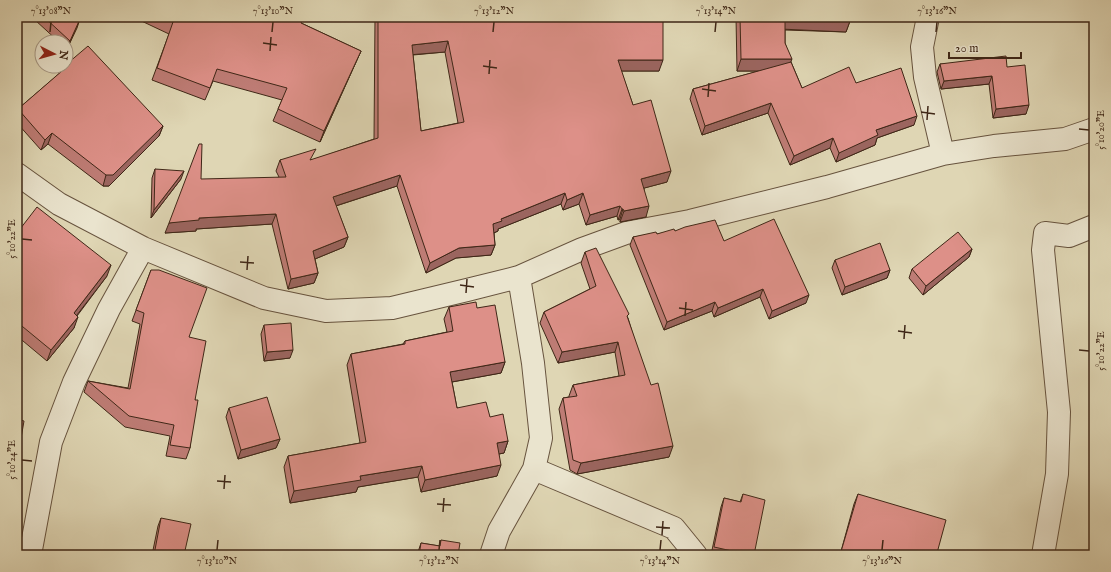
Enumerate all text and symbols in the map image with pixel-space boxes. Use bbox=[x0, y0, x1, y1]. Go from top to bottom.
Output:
text: 7°13'08"N bbox=[31, 5, 72, 18]
text: 7°13'10"N bbox=[253, 5, 293, 18]
text: 7°13'12"N bbox=[474, 5, 514, 18]
text: 7°13'14"N bbox=[696, 5, 737, 18]
text: 7°13'16"N bbox=[917, 5, 957, 18]
north arrow bbox=[34, 34, 74, 74]
scale bar bbox=[949, 34, 1021, 60]
text: 20 m bbox=[955, 41, 978, 56]
text: N bbox=[55, 48, 71, 61]
text: 5°10'20"E bbox=[1095, 110, 1108, 150]
text: 5°10'22"E bbox=[6, 219, 19, 259]
text: 5°10'22"E bbox=[1095, 331, 1108, 371]
text: 5°10'24"E bbox=[6, 440, 19, 480]
text: 7°13'10"N bbox=[197, 555, 237, 568]
text: 7°13'12"N bbox=[419, 555, 459, 568]
text: 7°13'14"N bbox=[640, 555, 681, 568]
text: 7°13'16"N bbox=[862, 555, 902, 568]

